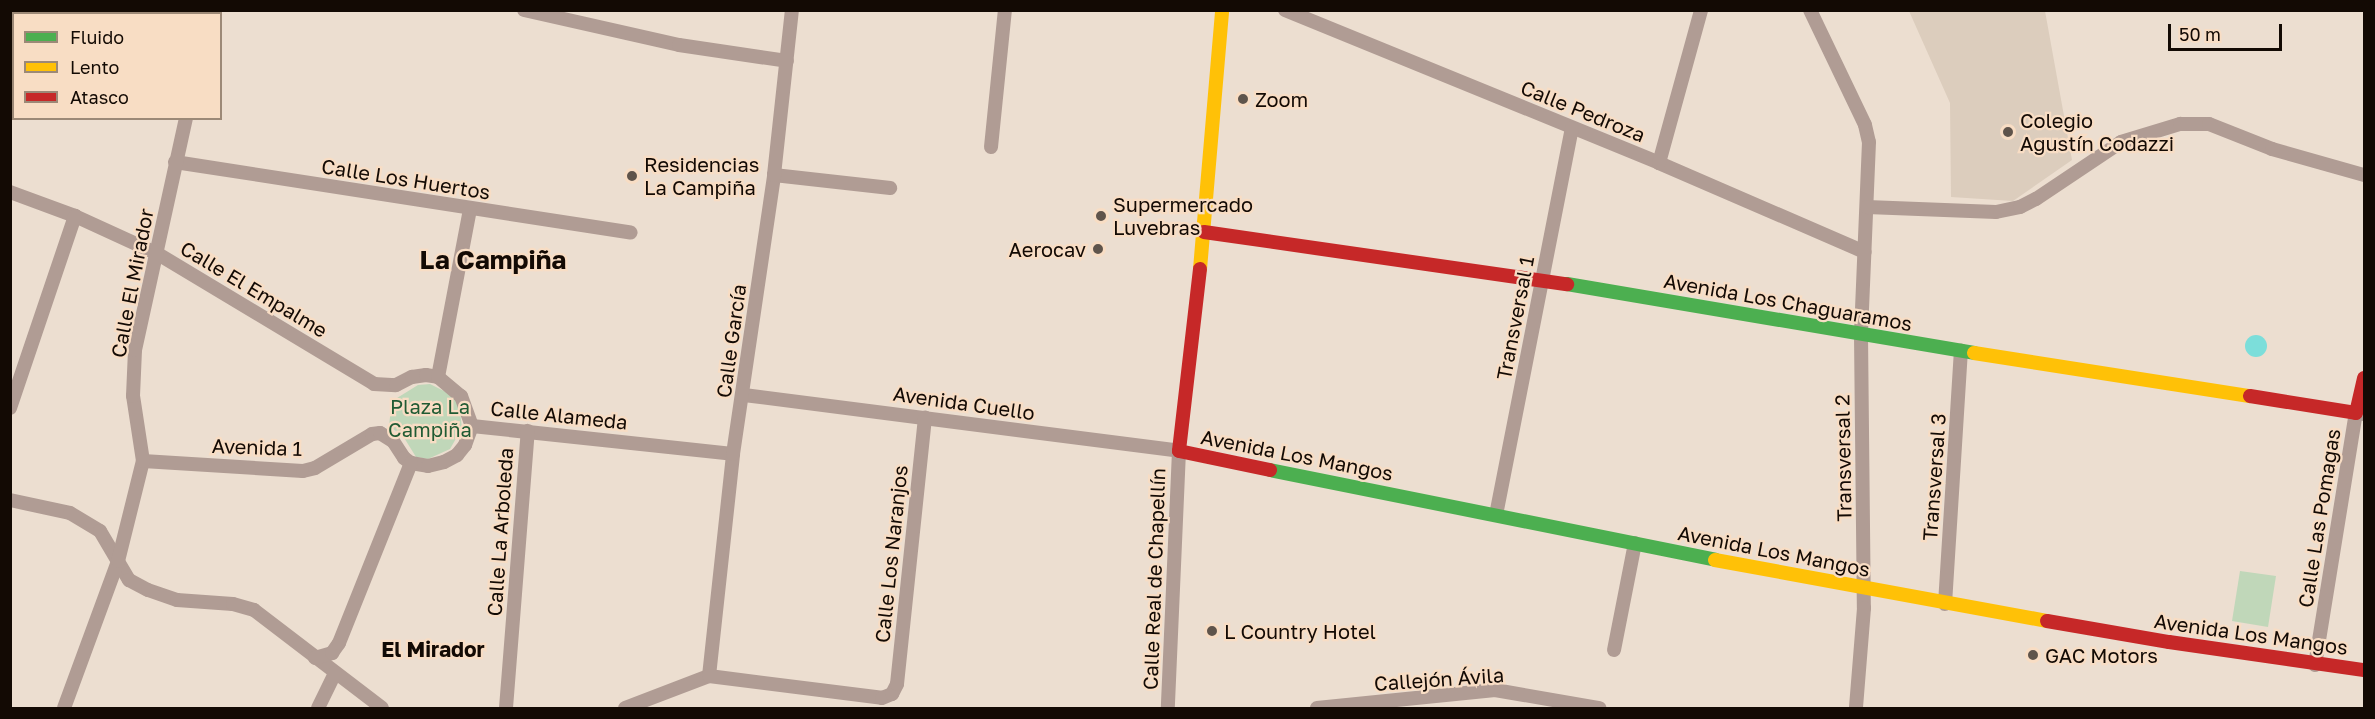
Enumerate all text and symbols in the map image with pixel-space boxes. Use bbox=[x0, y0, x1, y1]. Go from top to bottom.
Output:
legend bbox=[12, 12, 222, 120]
scale bar bbox=[2171, 12, 2285, 50]
text: 50 m bbox=[2179, 23, 2221, 45]
text: Fluido bbox=[70, 26, 124, 48]
text: Lento bbox=[70, 56, 119, 78]
street label: Calle Pedroza bbox=[1517, 75, 1649, 147]
text: Atasco bbox=[70, 86, 129, 108]
place label: Zoom bbox=[1255, 87, 1308, 111]
marker: Zoom bbox=[1236, 92, 1250, 106]
place label: Colegio Agustín Codazzi bbox=[2020, 108, 2174, 155]
marker: Colegio Agustín Codazzi bbox=[2001, 125, 2015, 139]
place label: Residencias La Campiña bbox=[644, 152, 759, 199]
street label: Calle Los Huertos bbox=[320, 154, 492, 204]
marker: Residencias La Campiña bbox=[625, 169, 639, 183]
place label: Supermercado Luvebras bbox=[1113, 192, 1253, 239]
street label: Calle El Mirador bbox=[106, 206, 158, 360]
marker: Supermercado Luvebras bbox=[1094, 209, 1108, 223]
street label: Calle El Empalme bbox=[176, 236, 332, 342]
place label: Aerocav bbox=[1009, 237, 1086, 261]
marker: Aerocav bbox=[1091, 242, 1105, 256]
district label: La Campiña bbox=[420, 244, 566, 276]
street label: Transversal 1 bbox=[1491, 254, 1539, 382]
street label: Avenida Los Chaguaramos bbox=[1662, 268, 1914, 336]
street label: Calle García bbox=[711, 283, 751, 399]
street label: Avenida Cuello bbox=[892, 381, 1036, 425]
street label: Transversal 2 bbox=[1830, 394, 1856, 522]
park label: Plaza La Campiña bbox=[388, 395, 472, 442]
street label: Calle Alameda bbox=[489, 396, 629, 434]
street label: Transversal 3 bbox=[1918, 413, 1950, 541]
street label: Avenida Los Mangos bbox=[1199, 425, 1395, 485]
street label: Calle Las Pomagas bbox=[2293, 427, 2345, 609]
street label: Avenida 1 bbox=[211, 433, 303, 461]
street label: Calle La Arboleda bbox=[482, 447, 518, 617]
street label: Calle Los Naranjos bbox=[870, 464, 912, 644]
street label: Calle Real de Chapellín bbox=[1138, 468, 1170, 690]
street label: Avenida Los Mangos bbox=[1676, 521, 1872, 581]
street label: Avenida Los Mangos bbox=[2153, 609, 2349, 659]
place label: L Country Hotel bbox=[1224, 619, 1376, 643]
marker: L Country Hotel bbox=[1205, 624, 1219, 638]
district label: El Mirador bbox=[381, 636, 485, 662]
place label: GAC Motors bbox=[2045, 643, 2158, 667]
marker: GAC Motors bbox=[2026, 648, 2040, 662]
street label: Callejón Ávila bbox=[1373, 662, 1505, 696]

